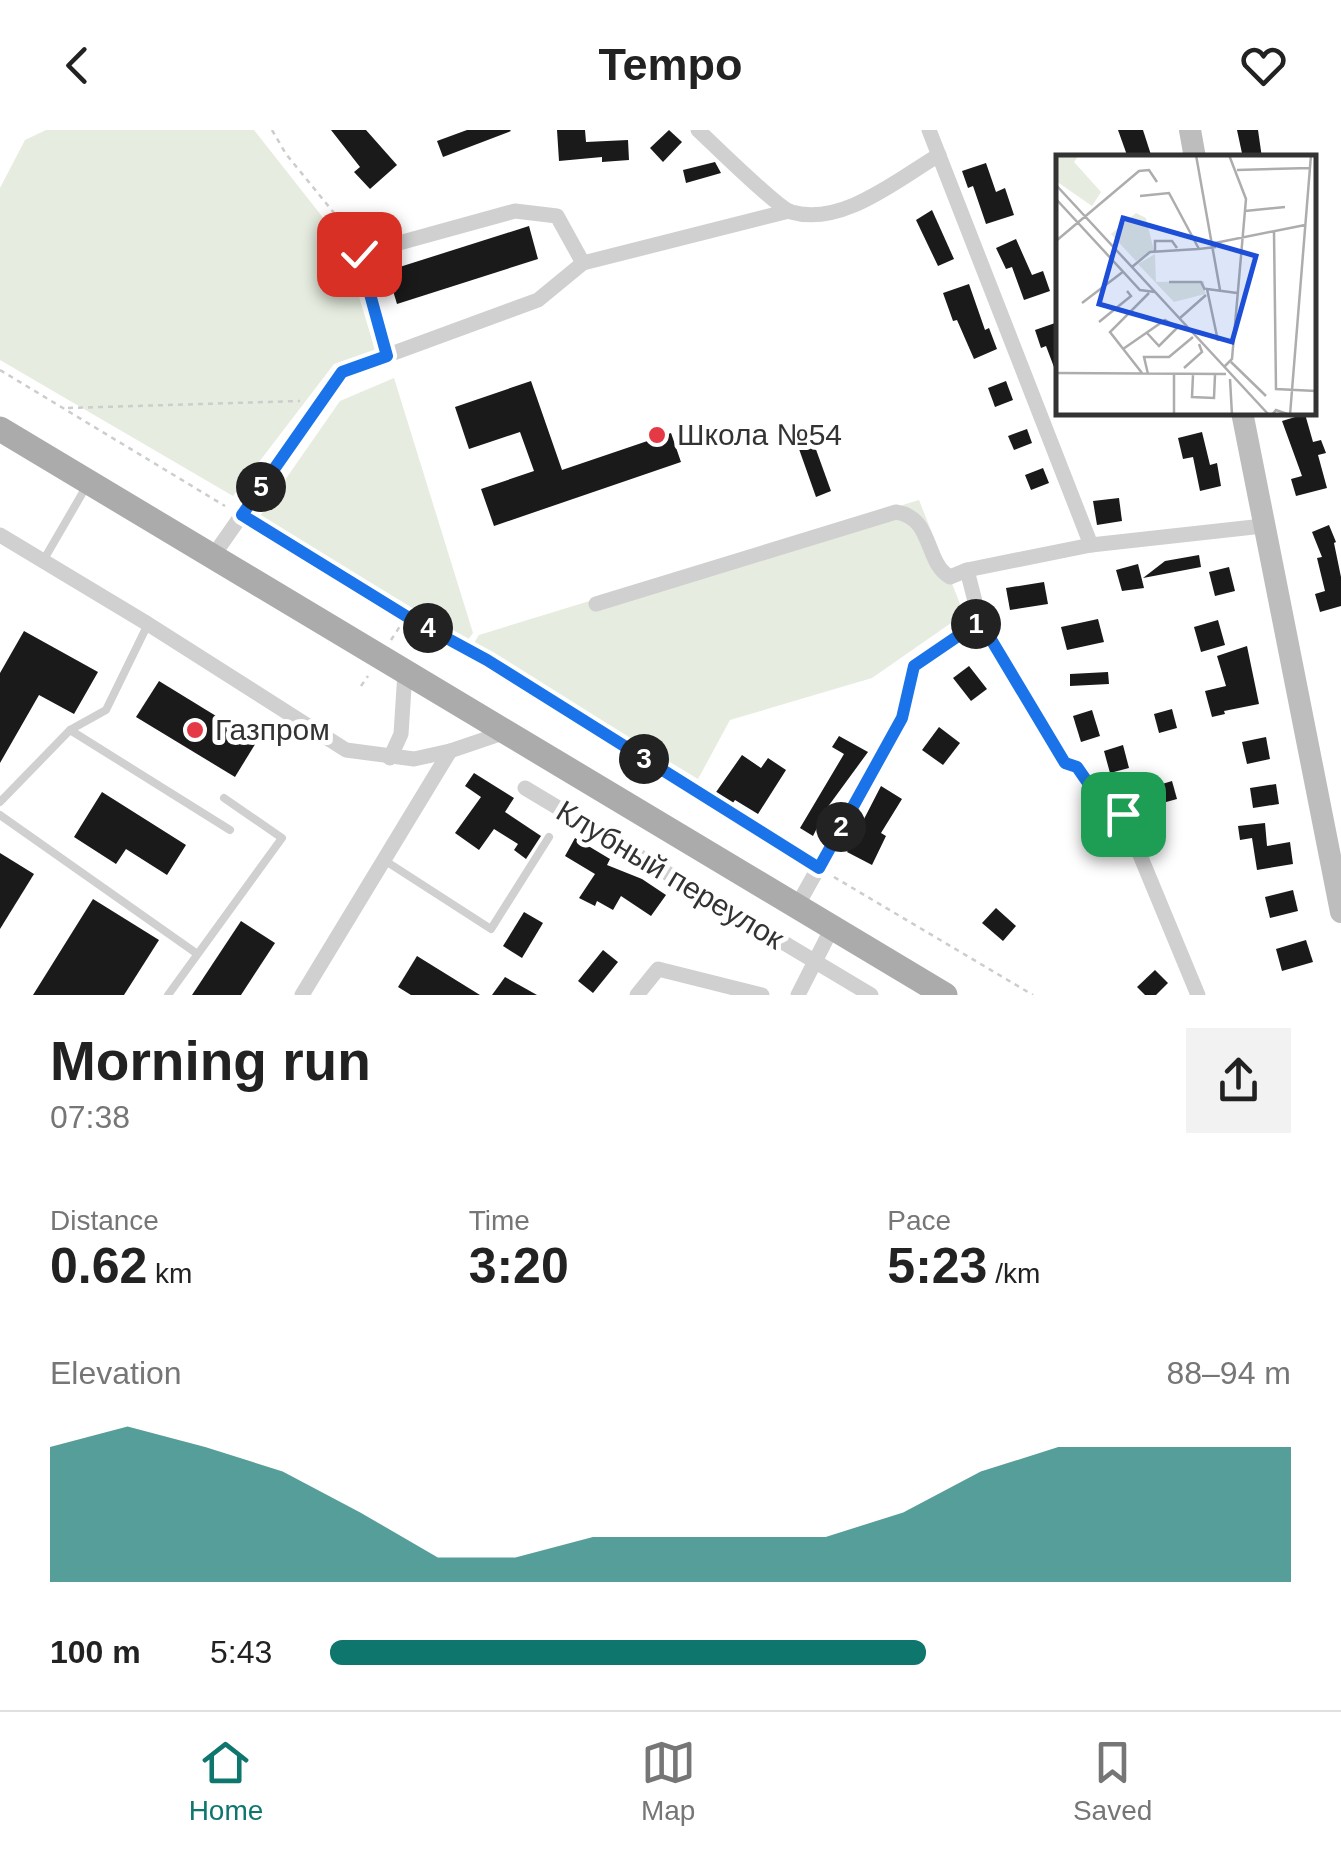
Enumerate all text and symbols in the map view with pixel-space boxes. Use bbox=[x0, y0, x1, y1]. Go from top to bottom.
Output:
icon: back bbox=[50, 38, 105, 93]
icon: heart bbox=[1236, 38, 1291, 93]
text: Tempo bbox=[598, 39, 743, 90]
inset map bbox=[1056, 155, 1316, 415]
pin bbox=[317, 212, 402, 297]
icon: check bbox=[332, 227, 387, 282]
place label: Школа №54 bbox=[677, 418, 842, 451]
marker: Школа №54 bbox=[646, 424, 668, 446]
pin: 5 bbox=[236, 462, 286, 512]
text: 5 bbox=[253, 471, 269, 502]
pin: 1 bbox=[951, 599, 1001, 649]
pin: 4 bbox=[403, 603, 453, 653]
text: 1 bbox=[968, 608, 984, 639]
text: 4 bbox=[420, 612, 436, 643]
place label: Газпром bbox=[215, 713, 330, 746]
marker: Газпром bbox=[184, 719, 206, 741]
pin: 3 bbox=[619, 734, 669, 784]
text: 3 bbox=[636, 743, 652, 774]
pin bbox=[1081, 772, 1166, 857]
icon: arrive bbox=[1096, 787, 1151, 842]
street label: Клубный переулок bbox=[551, 794, 790, 956]
pin: 2 bbox=[816, 802, 866, 852]
text: 2 bbox=[833, 811, 849, 842]
button: share bbox=[1186, 1028, 1291, 1133]
text: Morning run bbox=[50, 1030, 371, 1092]
text: 07:38 bbox=[50, 1099, 130, 1135]
text: Distance bbox=[50, 1205, 159, 1236]
text: Time bbox=[469, 1205, 530, 1236]
text: Pace bbox=[887, 1205, 951, 1236]
text: 0.62 bbox=[50, 1238, 147, 1294]
text: 3:20 bbox=[469, 1238, 569, 1294]
text: 5:23 bbox=[887, 1238, 987, 1294]
text: km bbox=[147, 1258, 192, 1289]
text: /km bbox=[987, 1258, 1040, 1289]
text: Elevation bbox=[50, 1355, 182, 1391]
text: 88–94 m bbox=[1166, 1355, 1291, 1391]
text: 100 m bbox=[50, 1634, 141, 1670]
text: 5:43 bbox=[210, 1634, 272, 1670]
tab: Home bbox=[189, 1735, 263, 1827]
tab: Map bbox=[641, 1735, 696, 1827]
tab: Saved bbox=[1073, 1735, 1152, 1827]

